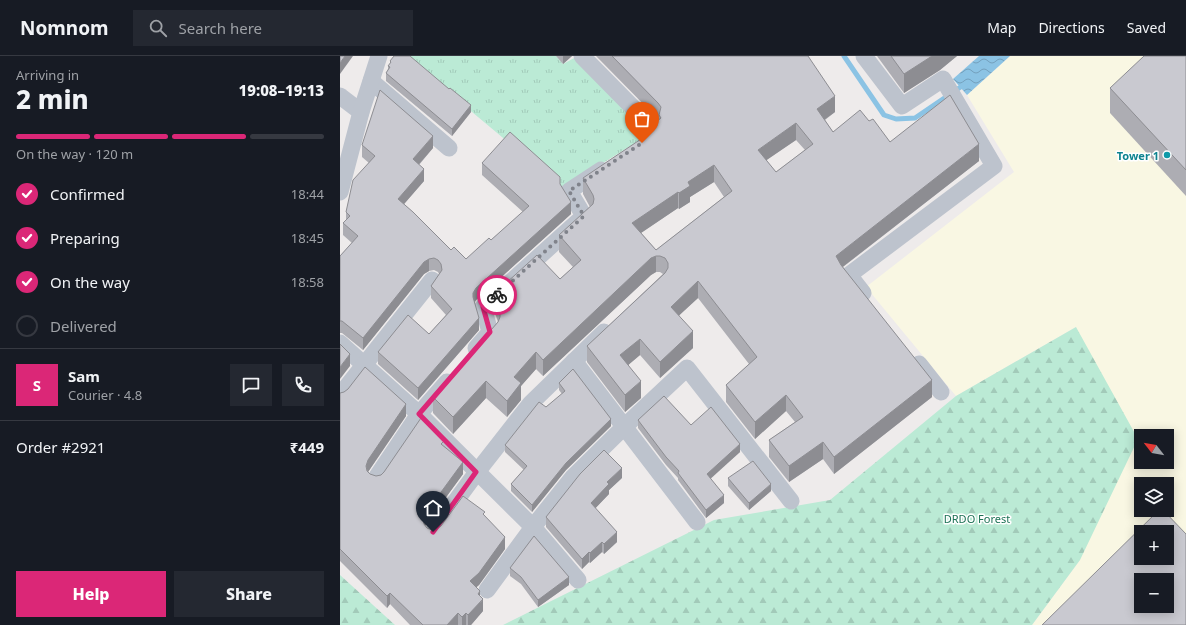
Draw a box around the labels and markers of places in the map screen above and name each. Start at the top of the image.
pin [625,102,659,143]
place label: Tower 1 [1117,148,1159,163]
marker: Tower 1 [1162,150,1172,160]
pin [416,491,450,532]

